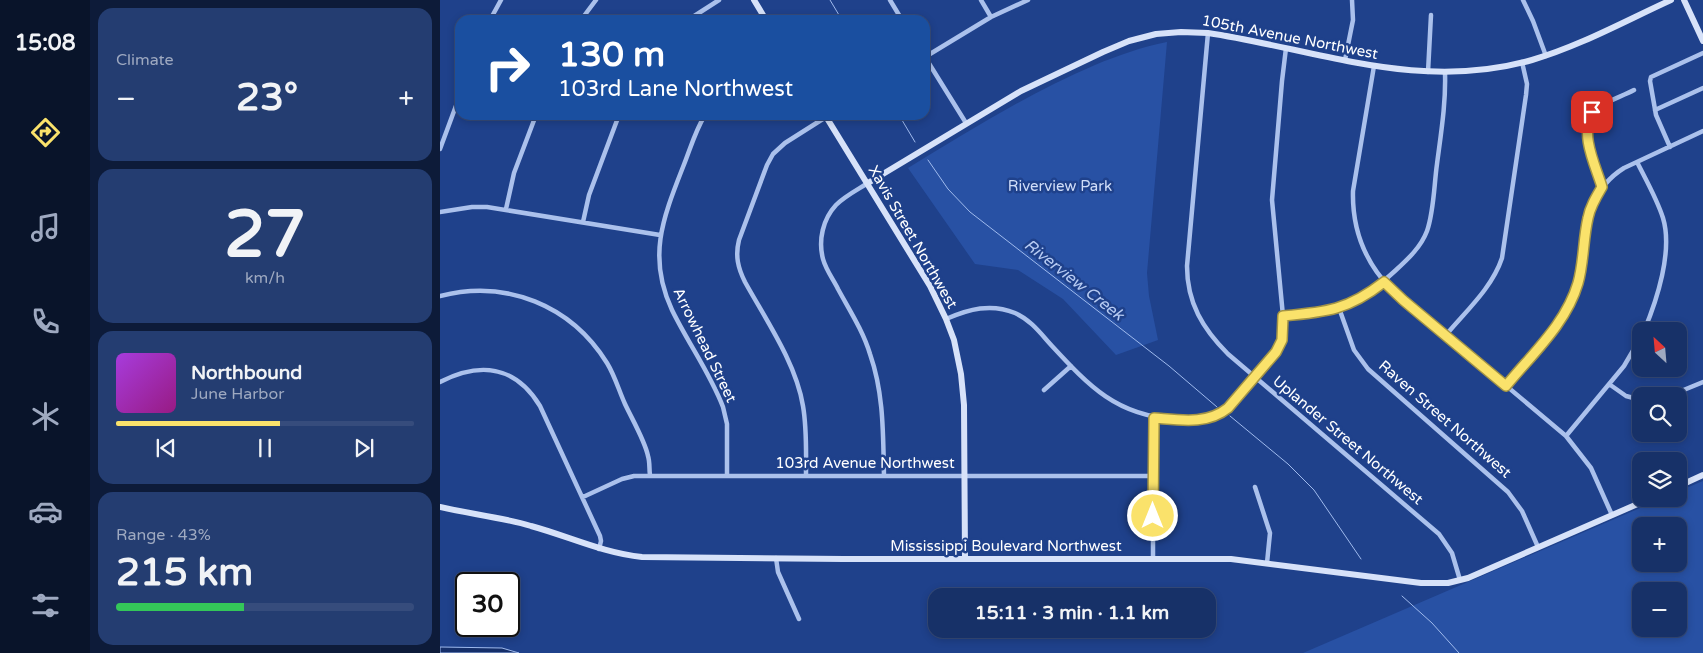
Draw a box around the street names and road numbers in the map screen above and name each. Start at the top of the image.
street label: 105th Avenue Northwest [1200,11,1380,63]
street label: Xavis Street Northwest [865,162,962,312]
street label: Arrowhead Street [669,285,741,406]
street label: Raven Street Northwest [1375,357,1515,482]
street label: Uplander Street Northwest [1269,372,1427,508]
street label: 103rd Avenue Northwest [775,454,955,472]
street label: Mississippi Boulevard Northwest [890,537,1122,555]

